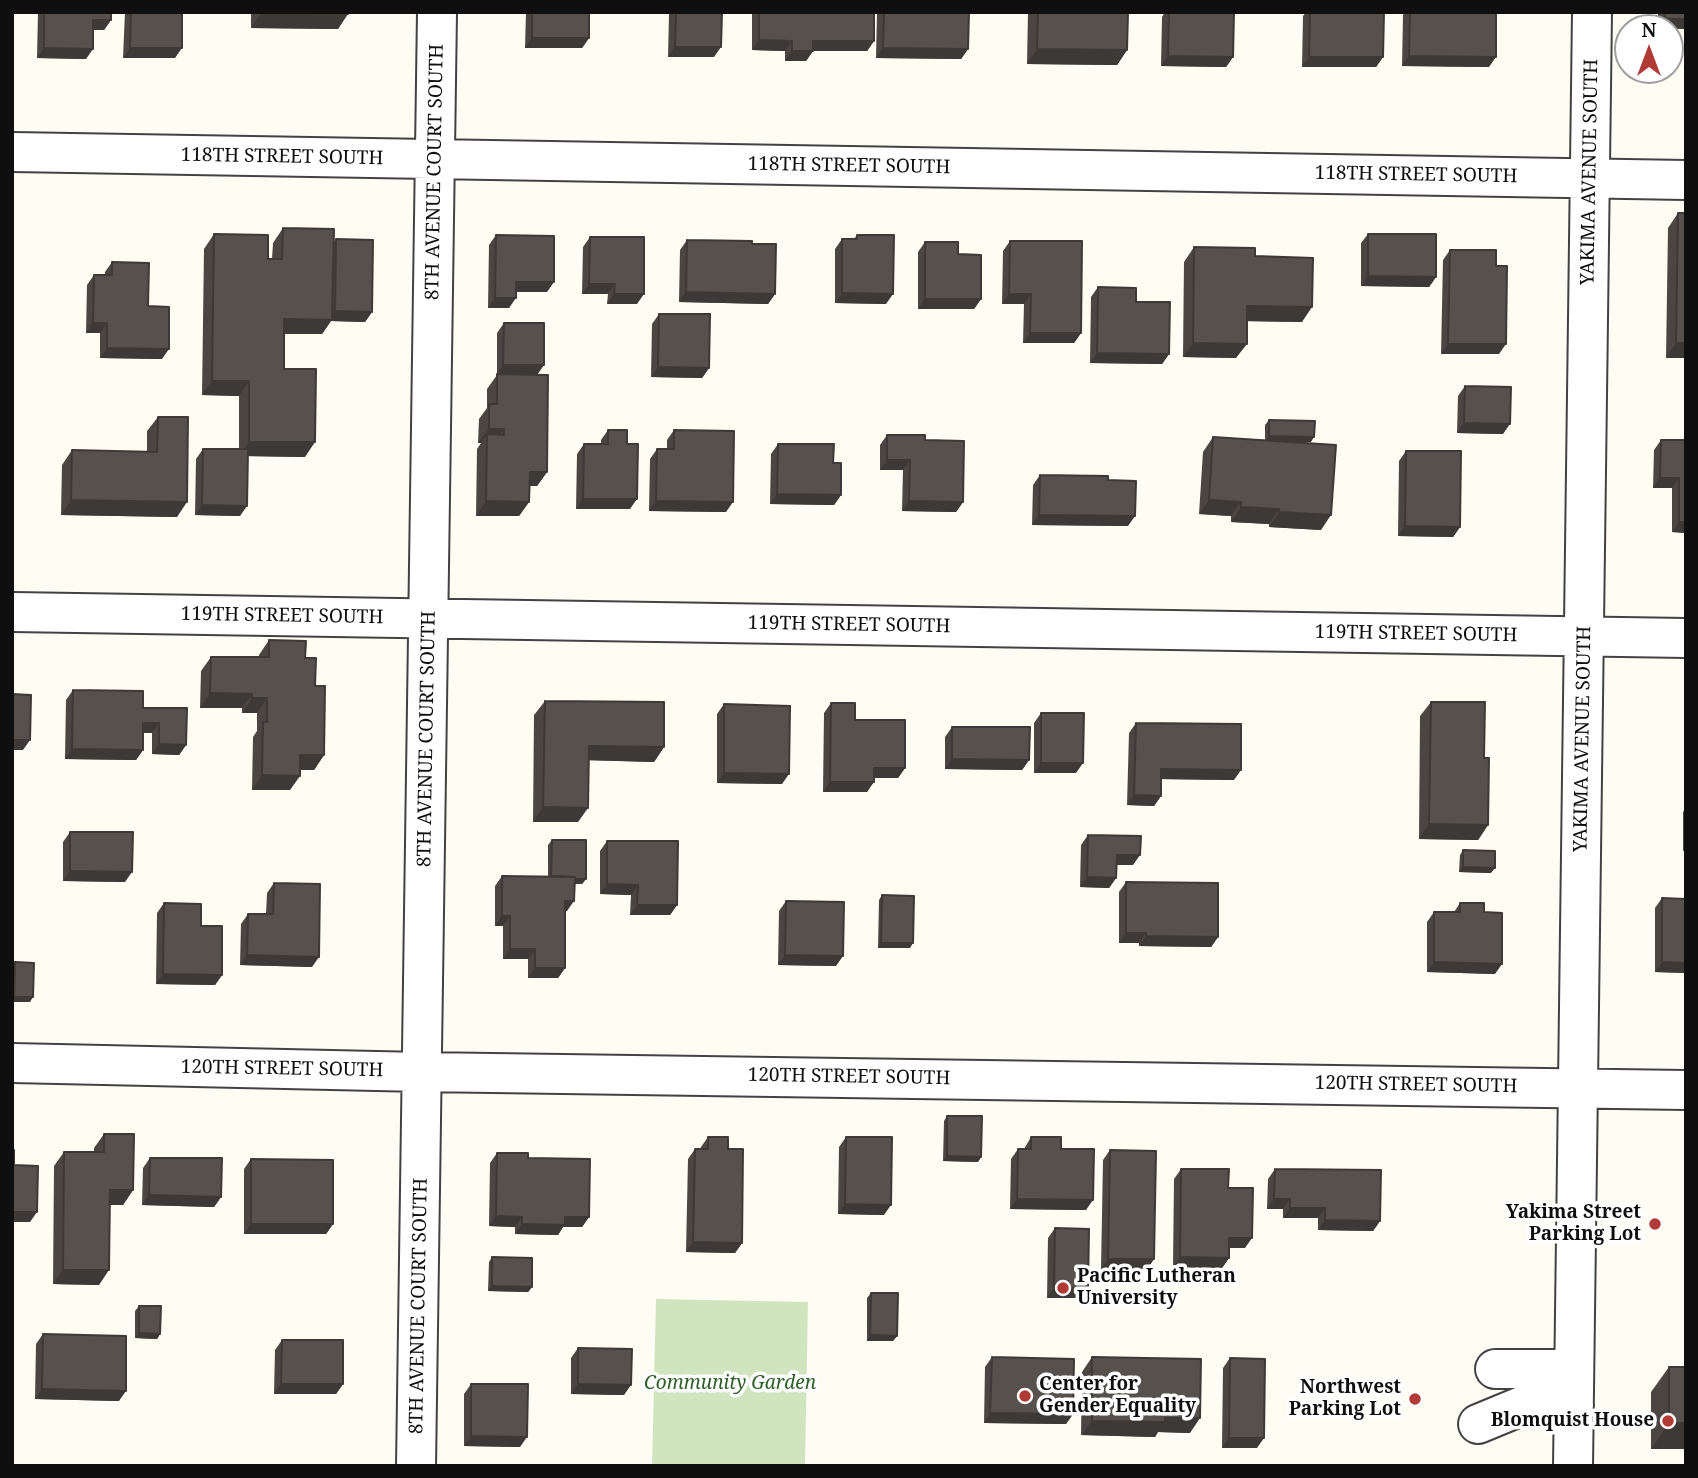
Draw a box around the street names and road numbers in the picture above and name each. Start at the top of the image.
street label: 8TH AVENUE COURT SOUTH [421,44,449,300]
street label: YAKIMA AVENUE SOUTH [1577,59,1603,285]
street label: 118TH STREET SOUTH [181,144,383,170]
street label: 118TH STREET SOUTH [748,153,950,179]
street label: 118TH STREET SOUTH [1315,162,1517,188]
street label: 119TH STREET SOUTH [181,603,383,629]
street label: 8TH AVENUE COURT SOUTH [413,611,441,867]
street label: 119TH STREET SOUTH [748,612,950,638]
street label: 119TH STREET SOUTH [1315,621,1517,647]
street label: YAKIMA AVENUE SOUTH [1570,626,1596,852]
street label: 120TH STREET SOUTH [181,1056,383,1082]
street label: 120TH STREET SOUTH [748,1064,950,1090]
street label: 120TH STREET SOUTH [1315,1072,1517,1098]
street label: 8TH AVENUE COURT SOUTH [405,1178,433,1434]

